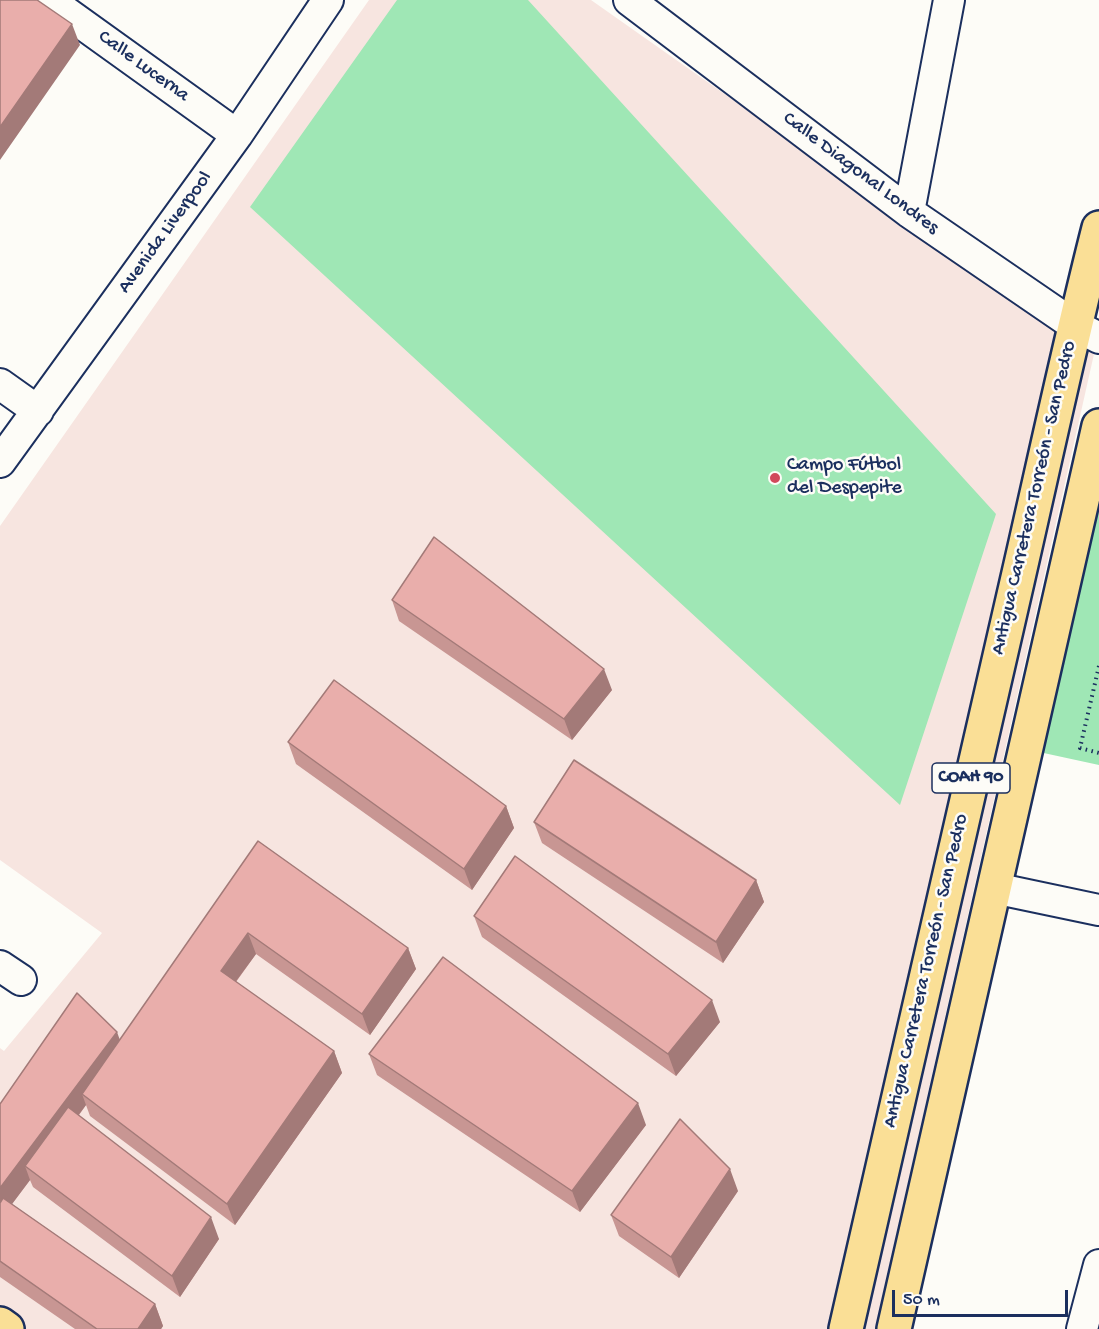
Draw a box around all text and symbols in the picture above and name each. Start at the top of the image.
street label: Calle Lucerna [93,26,193,108]
street label: Calle Diagonal Londres [777,107,943,241]
street label: Avenida Liverpool [114,167,218,299]
street label: Antigua Carretera Torreón - San Pedro [987,339,1083,657]
place label: Campo Fútbol del Despepite [787,454,902,501]
marker: Campo Fútbol del Despepite [768,471,782,485]
road number: COAH 90 [932,763,1010,793]
street label: Antigua Carretera Torreón - San Pedro [879,812,975,1130]
scale bar [895,1278,1070,1316]
text: 50 m [903,1290,940,1311]

